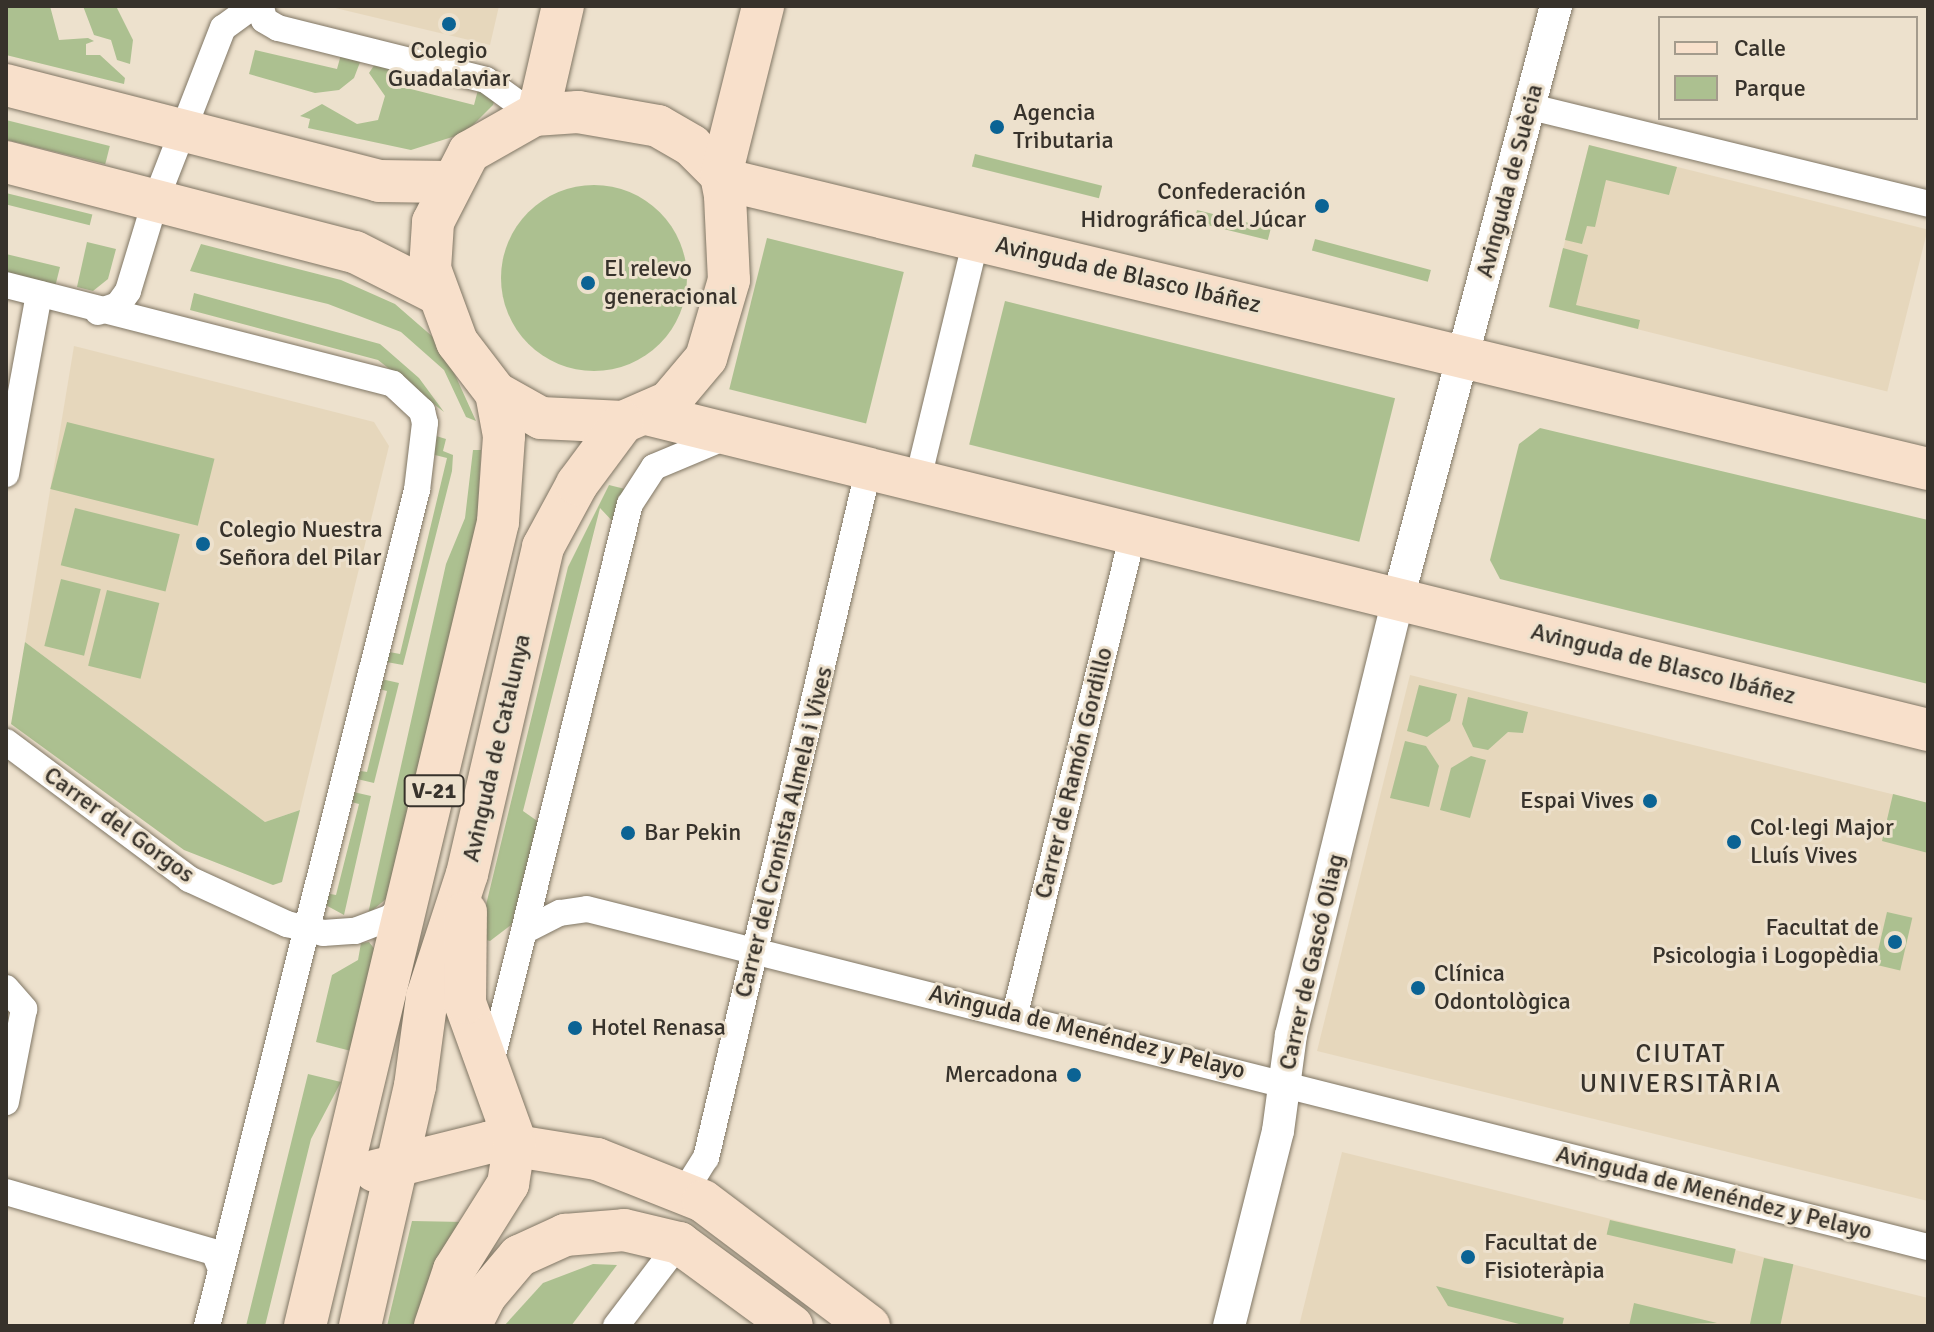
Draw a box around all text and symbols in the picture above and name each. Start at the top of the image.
marker: Colegio Guadalaviar [440,15,458,33]
legend [1658,16,1918,120]
text: Calle [1734,33,1786,63]
place label: Colegio Guadalaviar [388,37,510,93]
text: Parque [1734,73,1806,103]
street label: Avinguda de Suècia [1470,81,1550,281]
place label: Agencia Tributaria [1013,99,1114,155]
marker: Agencia Tributaria [988,118,1006,136]
place label: Confederación Hidrográfica del Júcar [1080,178,1306,234]
marker: Confederación Hidrográfica del Júcar [1313,197,1331,215]
street label: Avinguda de Blasco Ibáñez [993,230,1263,320]
place label: El relevo generacional [604,255,737,311]
marker: El relevo generacional [579,274,597,292]
place label: Colegio Nuestra Señora del Pilar [219,516,383,572]
marker: Colegio Nuestra Señora del Pilar [194,535,212,553]
street label: Avinguda de Blasco Ibáñez [1528,617,1798,711]
street label: Avinguda de Catalunya [457,631,537,865]
street label: Carrer de Ramón Gordillo [1029,644,1119,902]
street label: Carrer del Cronista Almela i Vives [729,663,839,1001]
street label: Carrer del Gorgos [38,761,200,889]
road number: V-21 [402,773,466,809]
place label: Espai Vives [1520,787,1634,815]
marker: Espai Vives [1641,792,1659,810]
place label: Col·legi Major Lluís Vives [1750,814,1894,870]
place label: Bar Pekin [644,819,741,847]
marker: Bar Pekin [619,824,637,842]
marker: Col·legi Major Lluís Vives [1725,833,1743,851]
street label: Carrer de Gascó Oliag [1273,851,1351,1073]
place label: Facultat de Psicologia i Logopèdia [1652,914,1879,970]
marker: Facultat de Psicologia i Logopèdia [1886,933,1904,951]
place label: Clínica Odontològica [1434,960,1571,1016]
street label: Avinguda de Menéndez y Pelayo [926,979,1248,1085]
marker: Clínica Odontològica [1409,979,1427,997]
place label: Hotel Renasa [591,1014,726,1042]
marker: Hotel Renasa [566,1019,584,1037]
district label: CIUTAT UNIVERSITÀRIA [1580,1039,1782,1100]
place label: Mercadona [944,1061,1058,1089]
marker: Mercadona [1065,1066,1083,1084]
street label: Avinguda de Menéndez y Pelayo [1553,1140,1875,1246]
place label: Facultat de Fisioteràpia [1484,1229,1605,1285]
marker: Facultat de Fisioteràpia [1459,1248,1477,1266]

